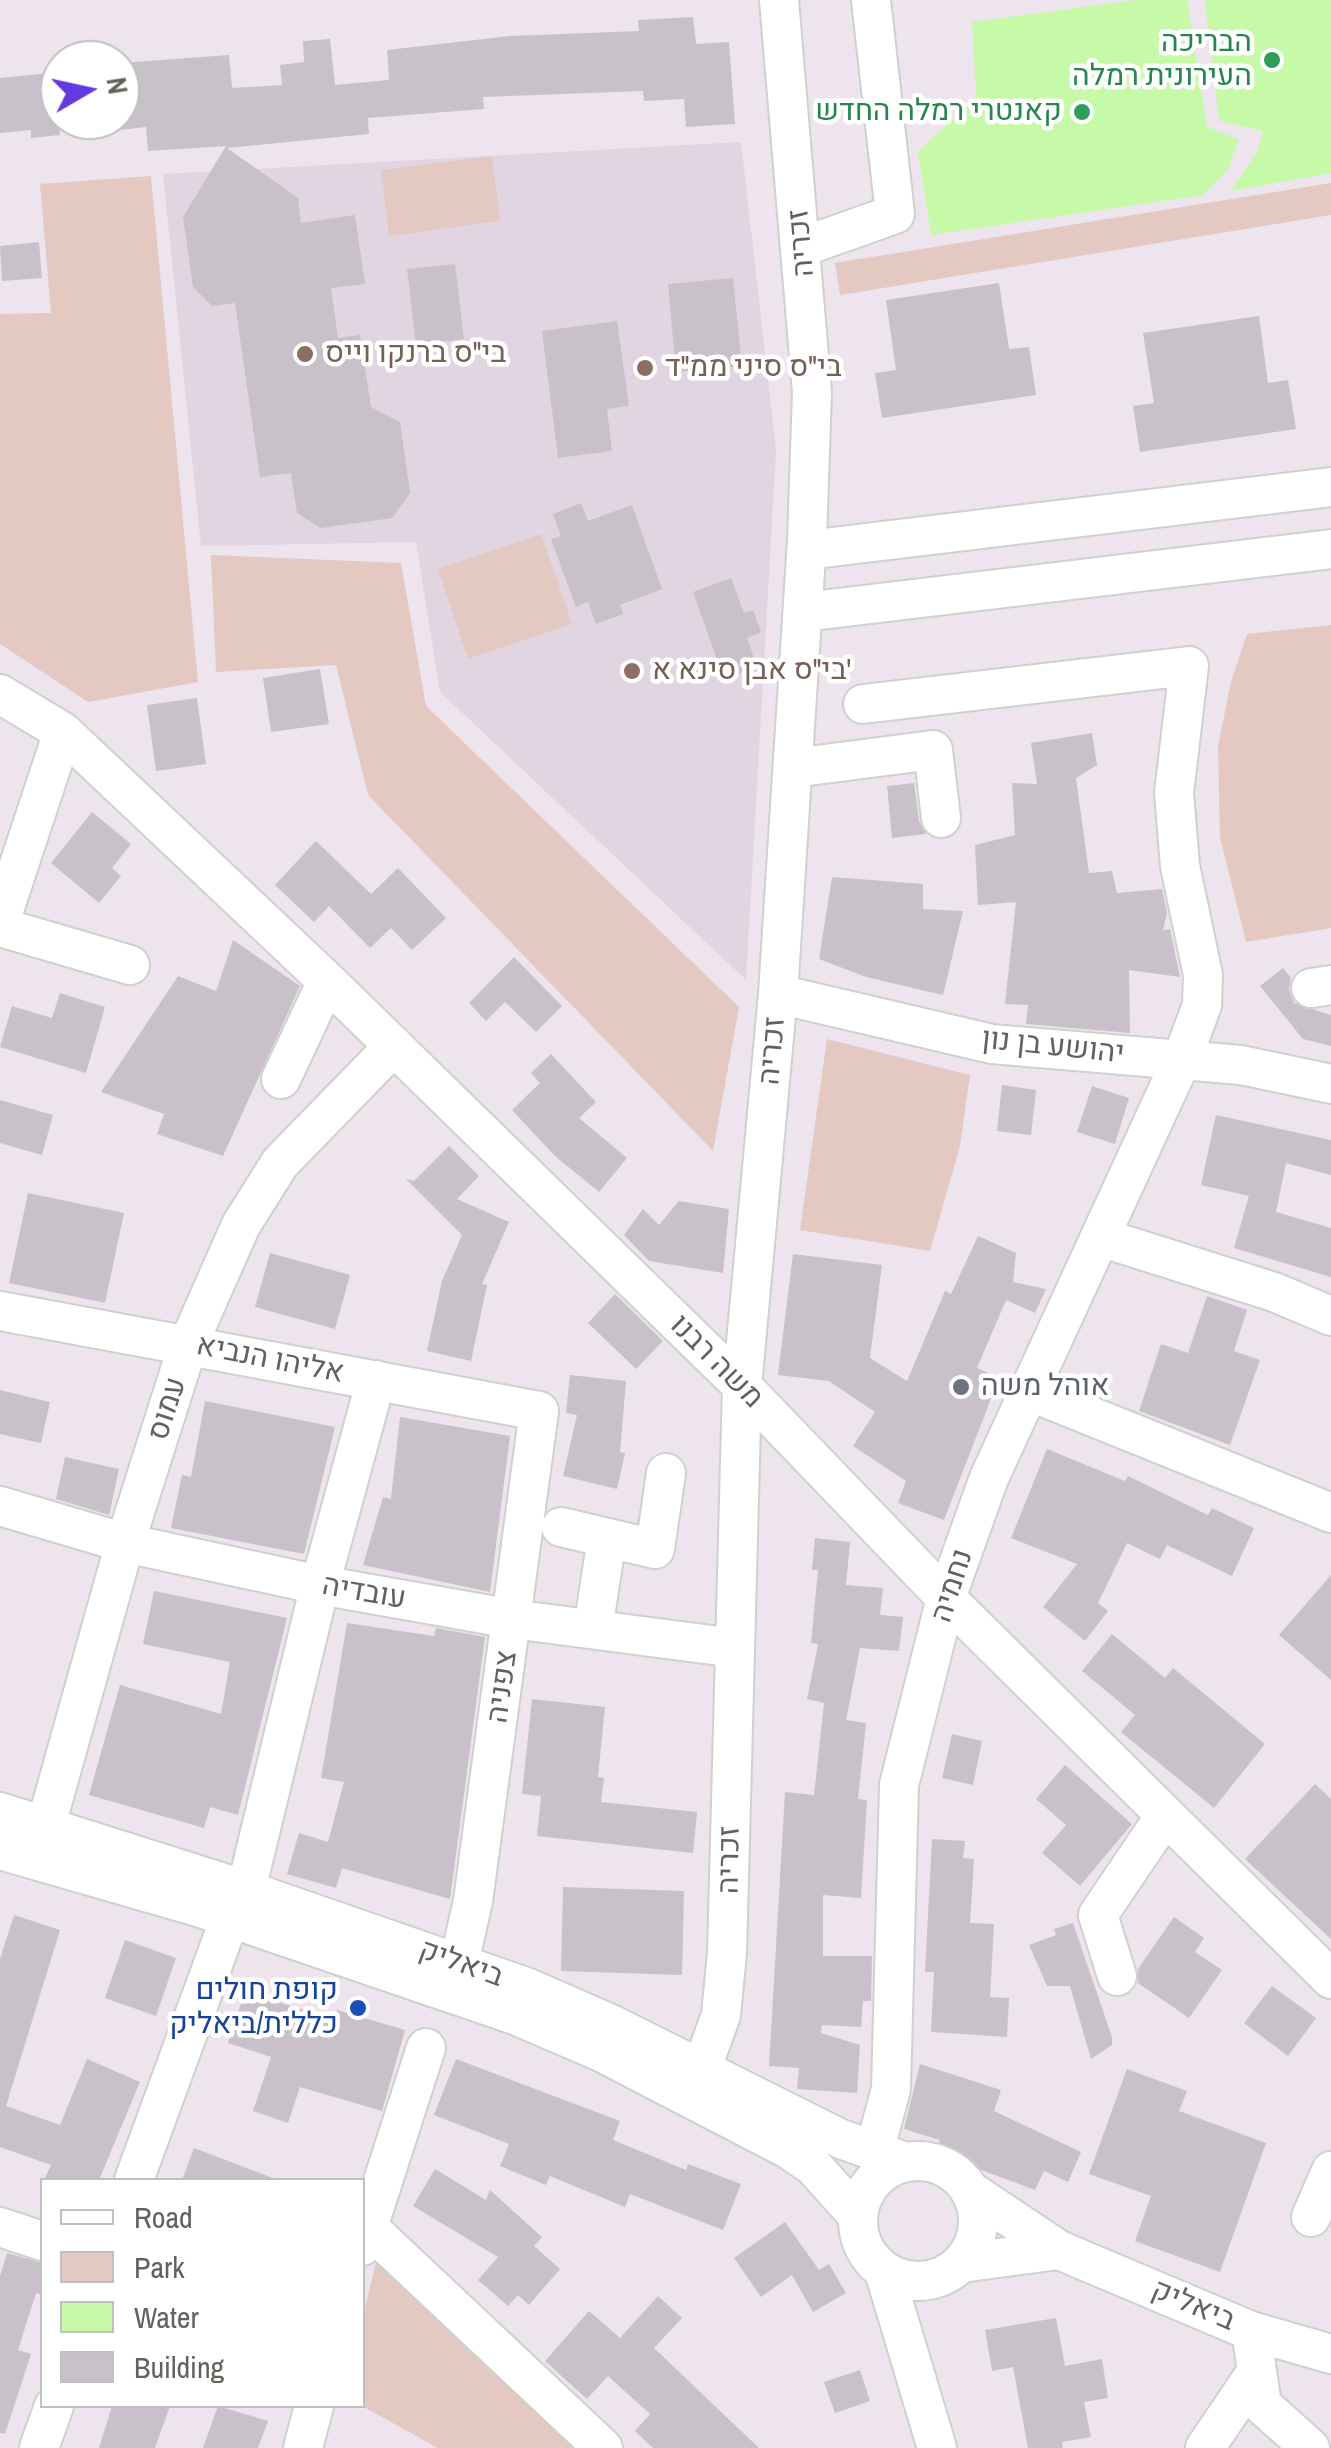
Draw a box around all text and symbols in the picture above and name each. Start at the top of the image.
place label: הבריכה העירונית רמלה [1072,25,1252,96]
north arrow [40,40,140,140]
marker: הבריכה העירונית רמלה [1261,49,1283,71]
text: N [98,74,138,97]
place label: קאנטרי רמלה החדש [815,94,1062,130]
marker: קאנטרי רמלה החדש [1071,101,1093,123]
street label: זכריה [781,207,823,279]
place label: בי"ס ברנקו וייס [325,336,506,372]
marker: בי"ס ברנקו וייס [294,343,316,365]
place label: בי"ס סיני ממ"ד [665,350,842,386]
marker: בי"ס סיני ממ"ד [634,357,656,379]
place label: בי"ס אבן סינא א' [652,653,851,689]
marker: בי"ס אבן סינא א' [621,660,643,682]
street label: זכריה [752,1015,794,1087]
street label: יהושע בן נון [980,1022,1126,1072]
street label: משה רבנו [662,1308,770,1416]
street label: אליהו הנביא [193,1328,347,1392]
place label: אוהל משה [981,1369,1109,1405]
street label: עמוס [141,1373,195,1445]
marker: אוהל משה [950,1376,972,1398]
street label: נחמיה [924,1545,982,1627]
street label: עובדיה [319,1568,409,1618]
street label: צפניה [480,1648,526,1726]
street label: זכריה [711,1826,749,1894]
street label: ביאליק [414,1932,508,1996]
place label: קופת חולים כללית/ביאליק [169,1973,338,2044]
marker: קופת חולים כללית/ביאליק [347,1997,369,2019]
legend [40,2178,365,2408]
text: Road [134,2197,193,2237]
text: Park [134,2247,185,2287]
street label: ביאליק [1146,2272,1240,2340]
text: Water [134,2297,199,2337]
text: Building [134,2347,224,2387]

